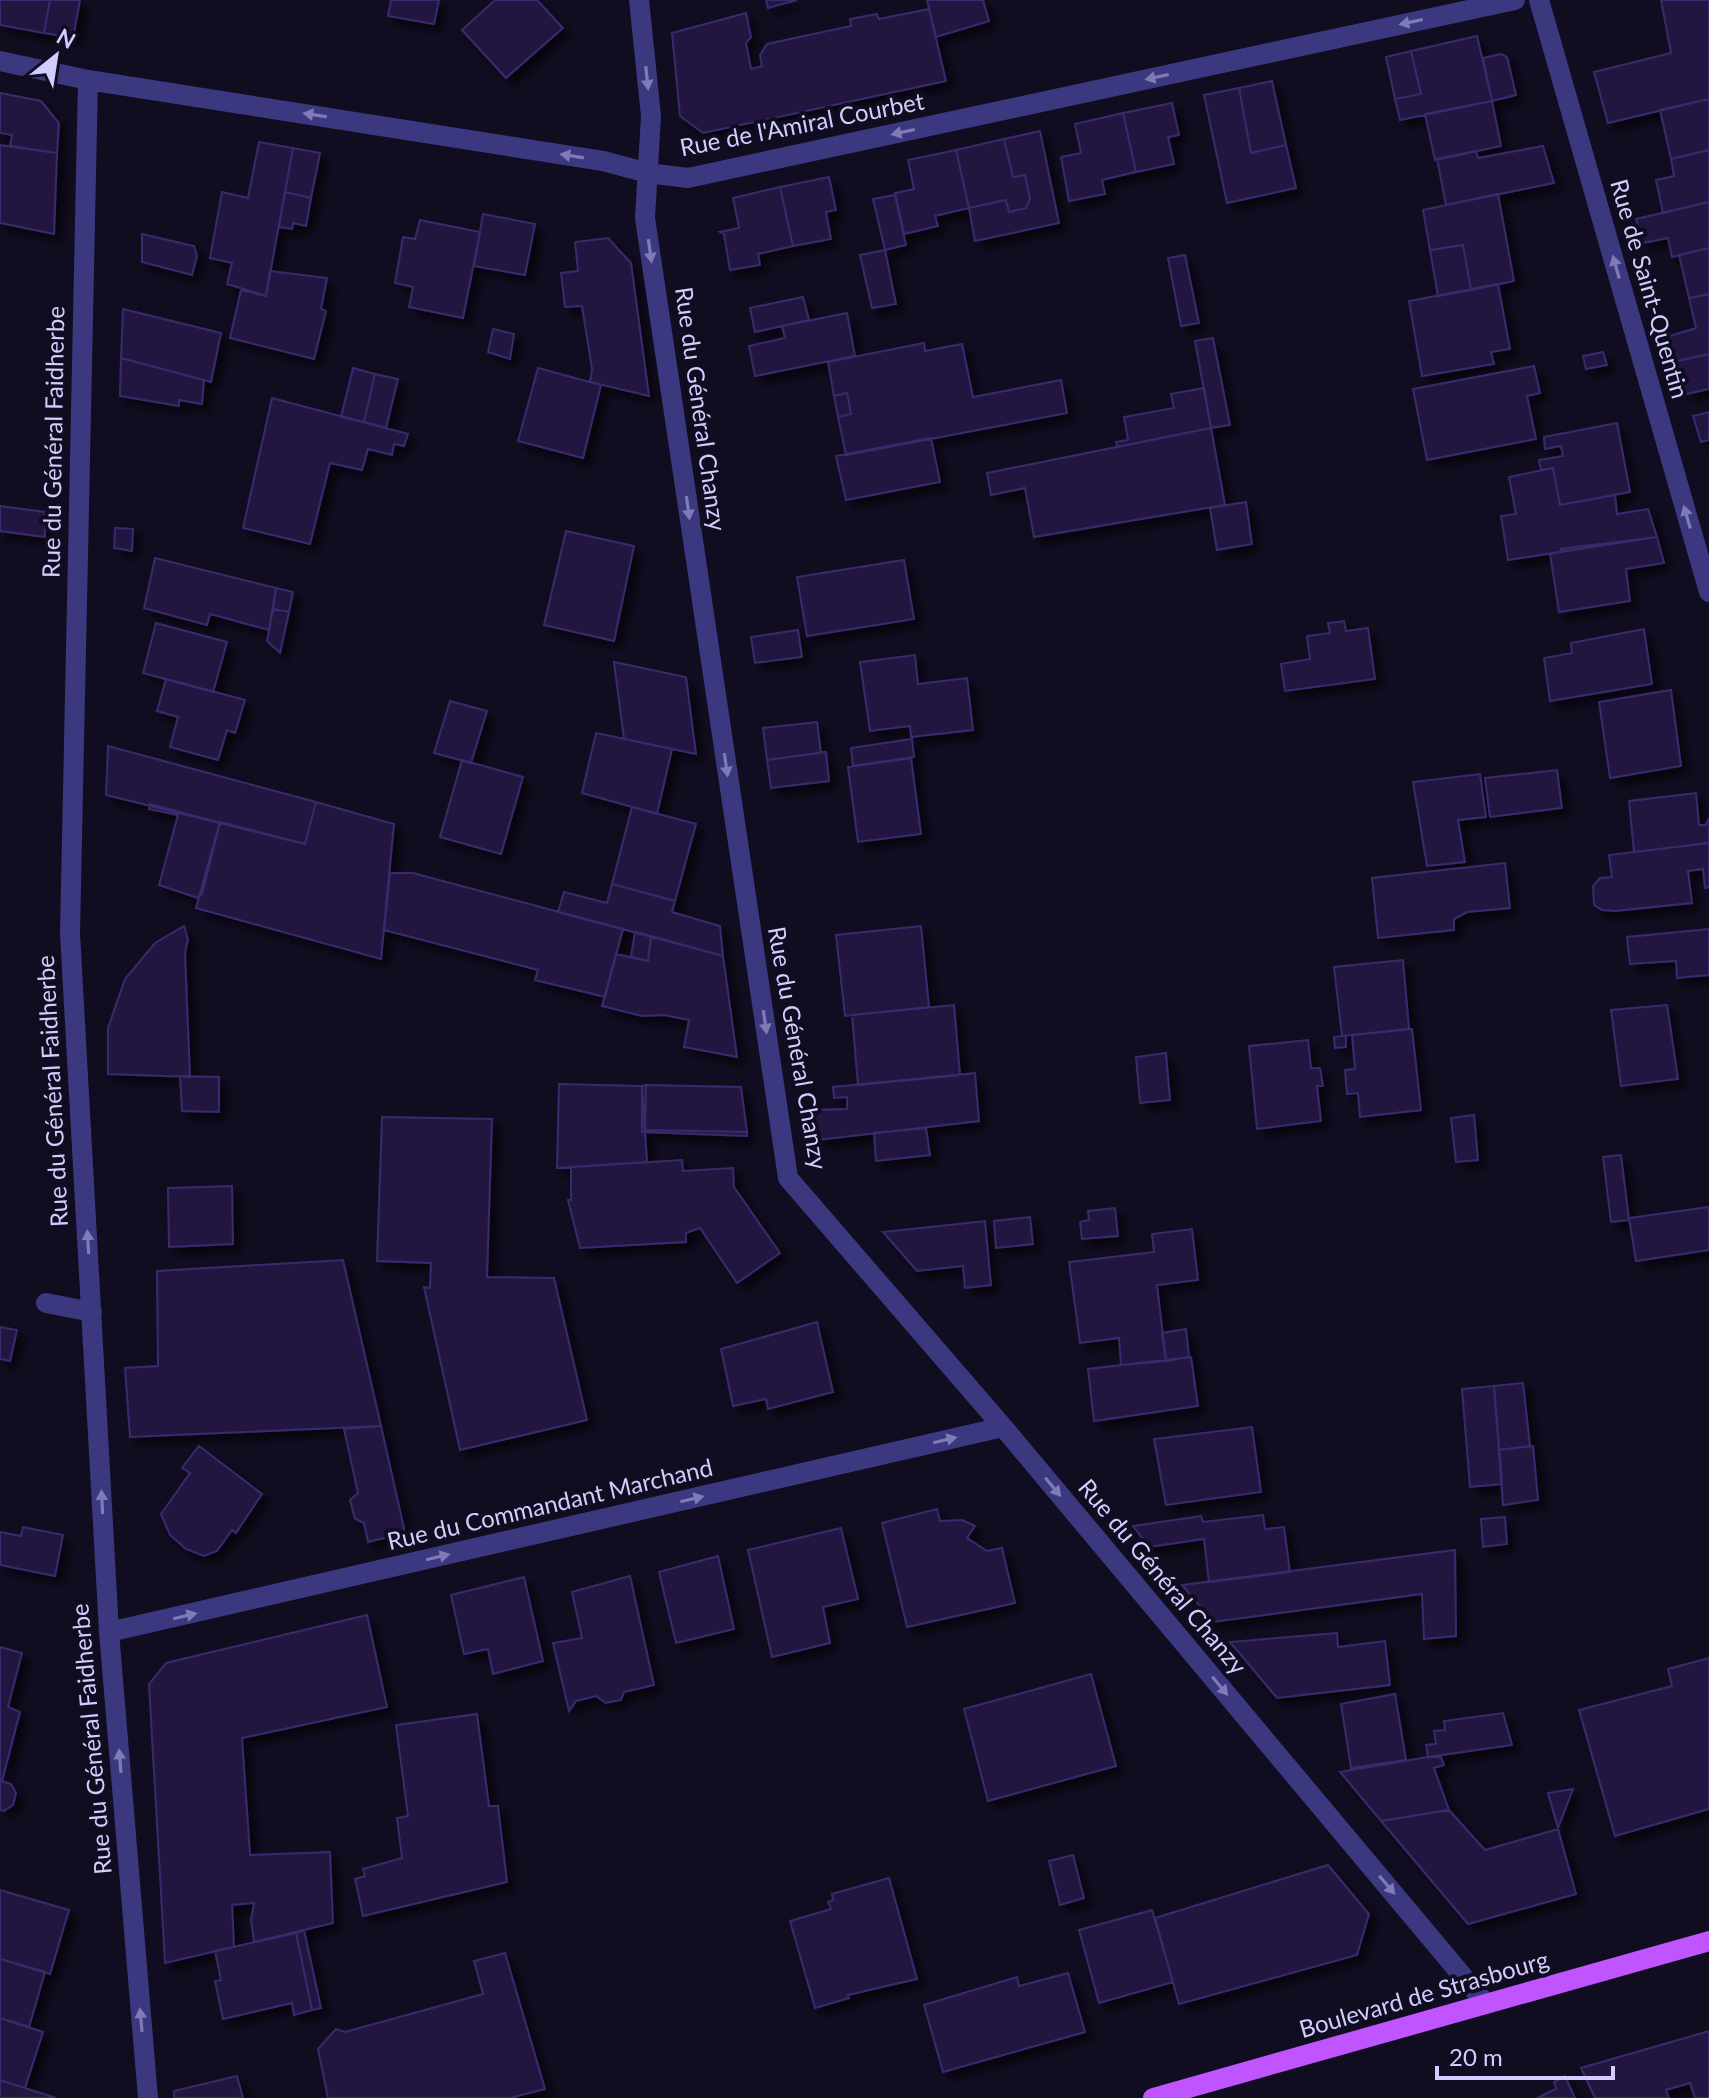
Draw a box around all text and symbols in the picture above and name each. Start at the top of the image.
north arrow [16,16,96,96]
one-way arrow [1398,16,1423,29]
text: N [52,22,80,54]
one-way arrow [640,66,653,91]
one-way arrow [1144,71,1169,84]
street label: Rue de l'Amiral Courbet [677,86,927,161]
one-way arrow [303,108,328,121]
one-way arrow [890,126,915,139]
one-way arrow [559,149,584,162]
street label: Rue de Saint-Quentin [1605,176,1696,402]
one-way arrow [644,239,657,264]
one-way arrow [1609,255,1622,279]
street label: Rue du Général Chanzy [670,285,733,533]
street label: Rue du Général Faidherbe [36,306,69,578]
one-way arrow [682,496,695,521]
one-way arrow [1681,505,1693,530]
one-way arrow [720,753,733,778]
street label: Rue du Général Chanzy [763,924,834,1172]
street label: Rue du Général Faidherbe [30,954,73,1228]
one-way arrow [759,1010,772,1035]
one-way arrow [81,1229,94,1254]
one-way arrow [933,1433,958,1446]
street label: Rue du Commandant Marchand [384,1452,715,1555]
street label: Rue du Général Chanzy [1073,1472,1254,1680]
one-way arrow [1044,1477,1061,1497]
one-way arrow [95,1489,108,1514]
one-way arrow [679,1492,704,1504]
one-way arrow [426,1550,451,1563]
street label: Rue du Général Faidherbe [64,1602,117,1876]
one-way arrow [173,1609,198,1621]
one-way arrow [1211,1676,1228,1696]
one-way arrow [113,1748,126,1773]
one-way arrow [1378,1875,1395,1895]
street label: Boulevard de Strasbourg [1296,1944,1552,2043]
one-way arrow [134,2007,147,2032]
scale bar [1437,2030,1613,2080]
text: 20 m [1449,2042,1503,2071]

